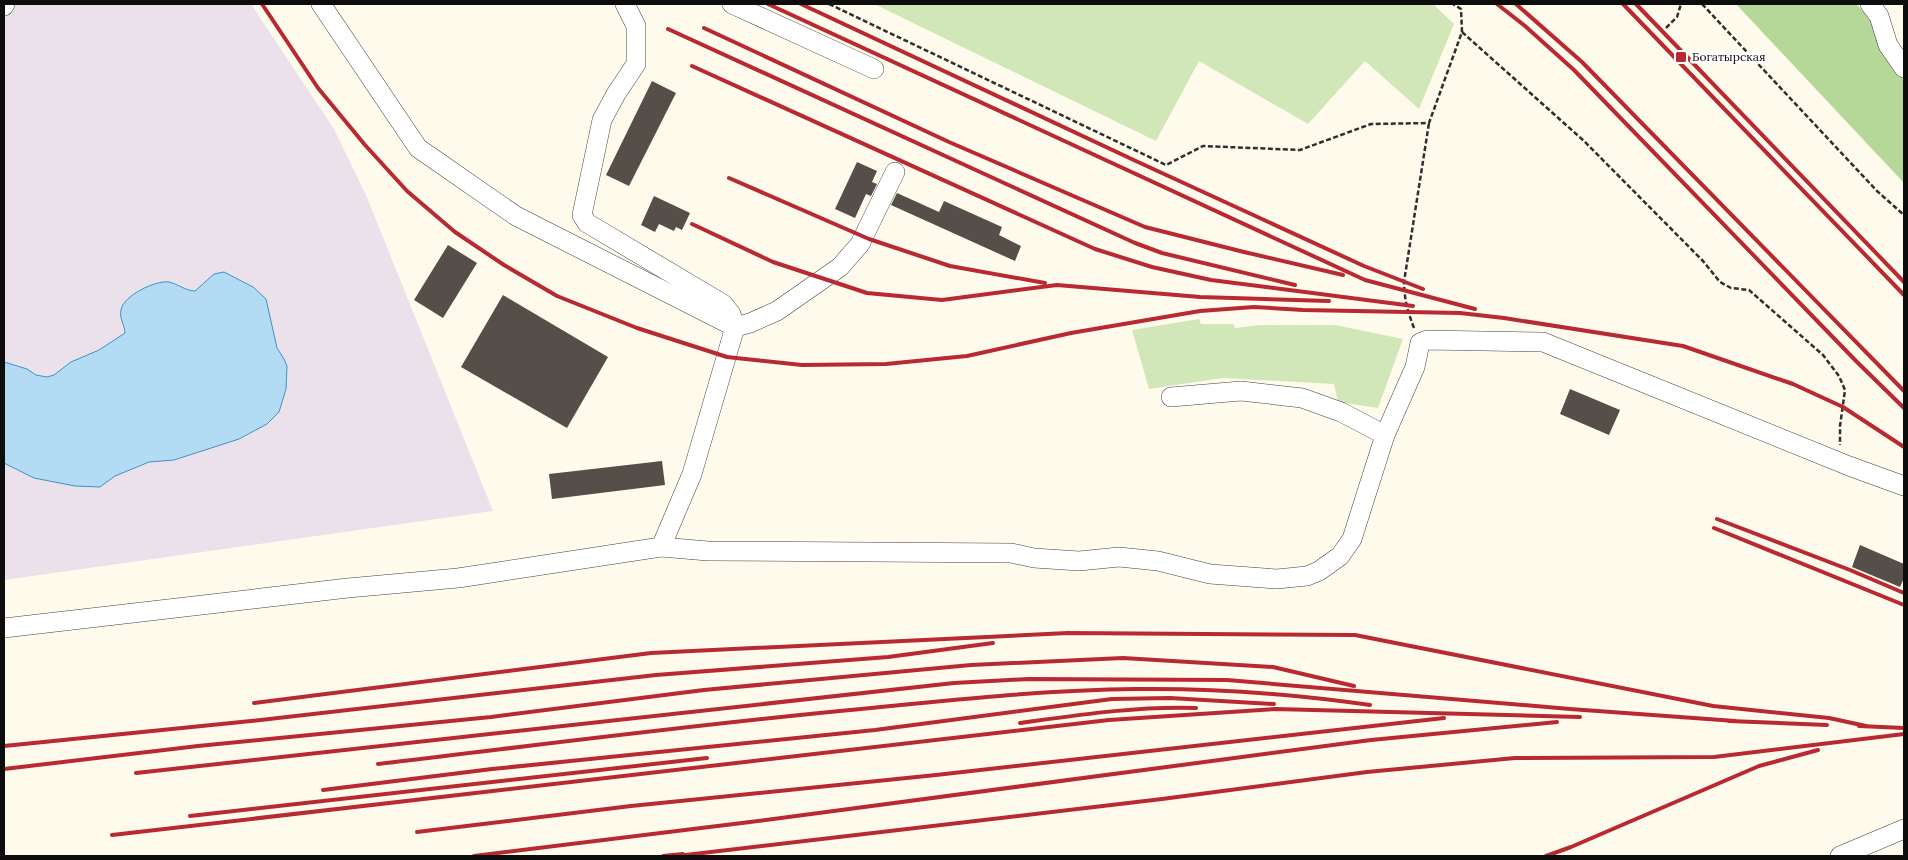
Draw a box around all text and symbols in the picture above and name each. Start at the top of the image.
place label: Богатырская [1692,49,1766,64]
marker: Богатырская [1674,50,1688,64]

